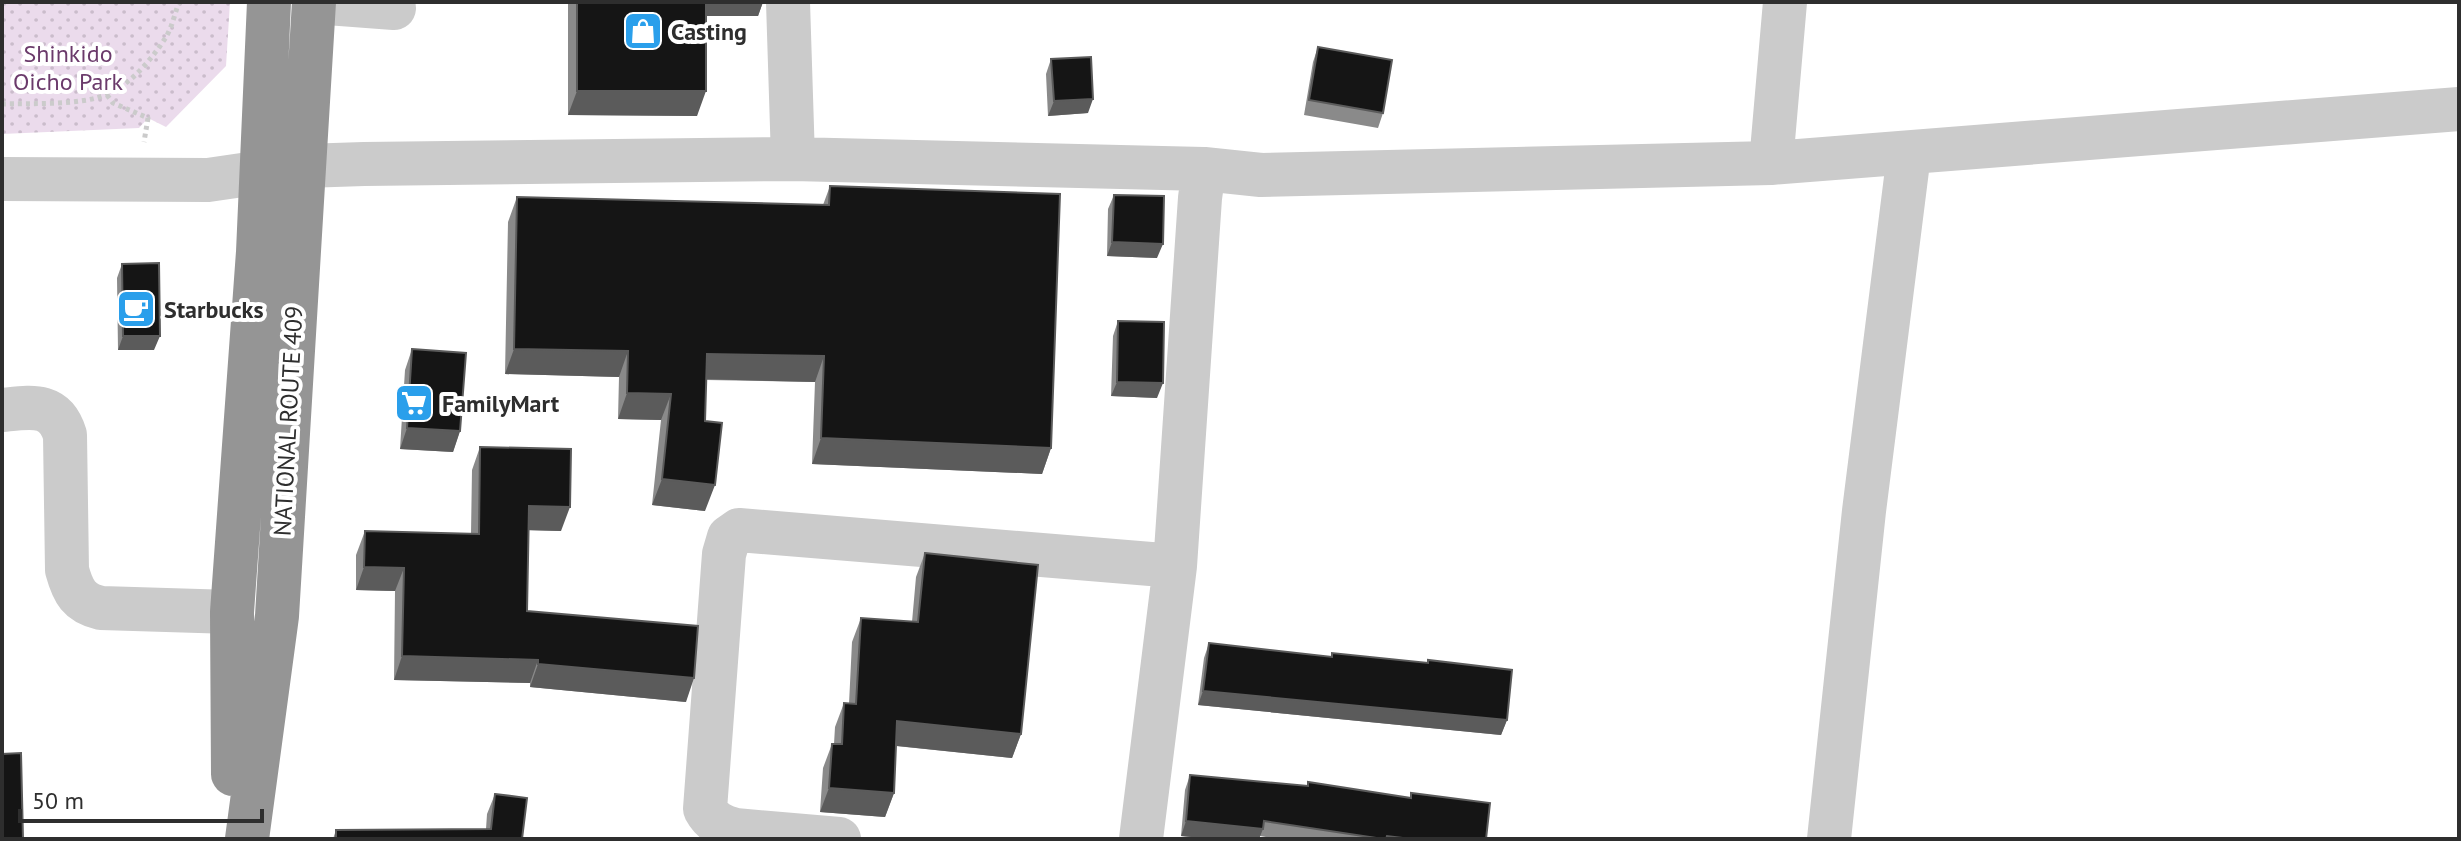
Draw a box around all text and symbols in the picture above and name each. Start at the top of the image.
shop icon: Casting [622,10,664,52]
place label: Casting [671,16,747,47]
park label: Shinkido Oicho Park [13,38,124,97]
cafe icon: Starbucks [115,288,157,330]
place label: Starbucks [164,294,264,325]
street label: NATIONAL ROUTE 409 [266,305,310,537]
supermarket icon: FamilyMart [393,382,435,424]
place label: FamilyMart [442,388,560,419]
scale bar [20,773,262,823]
text: 50 m [32,785,84,816]

